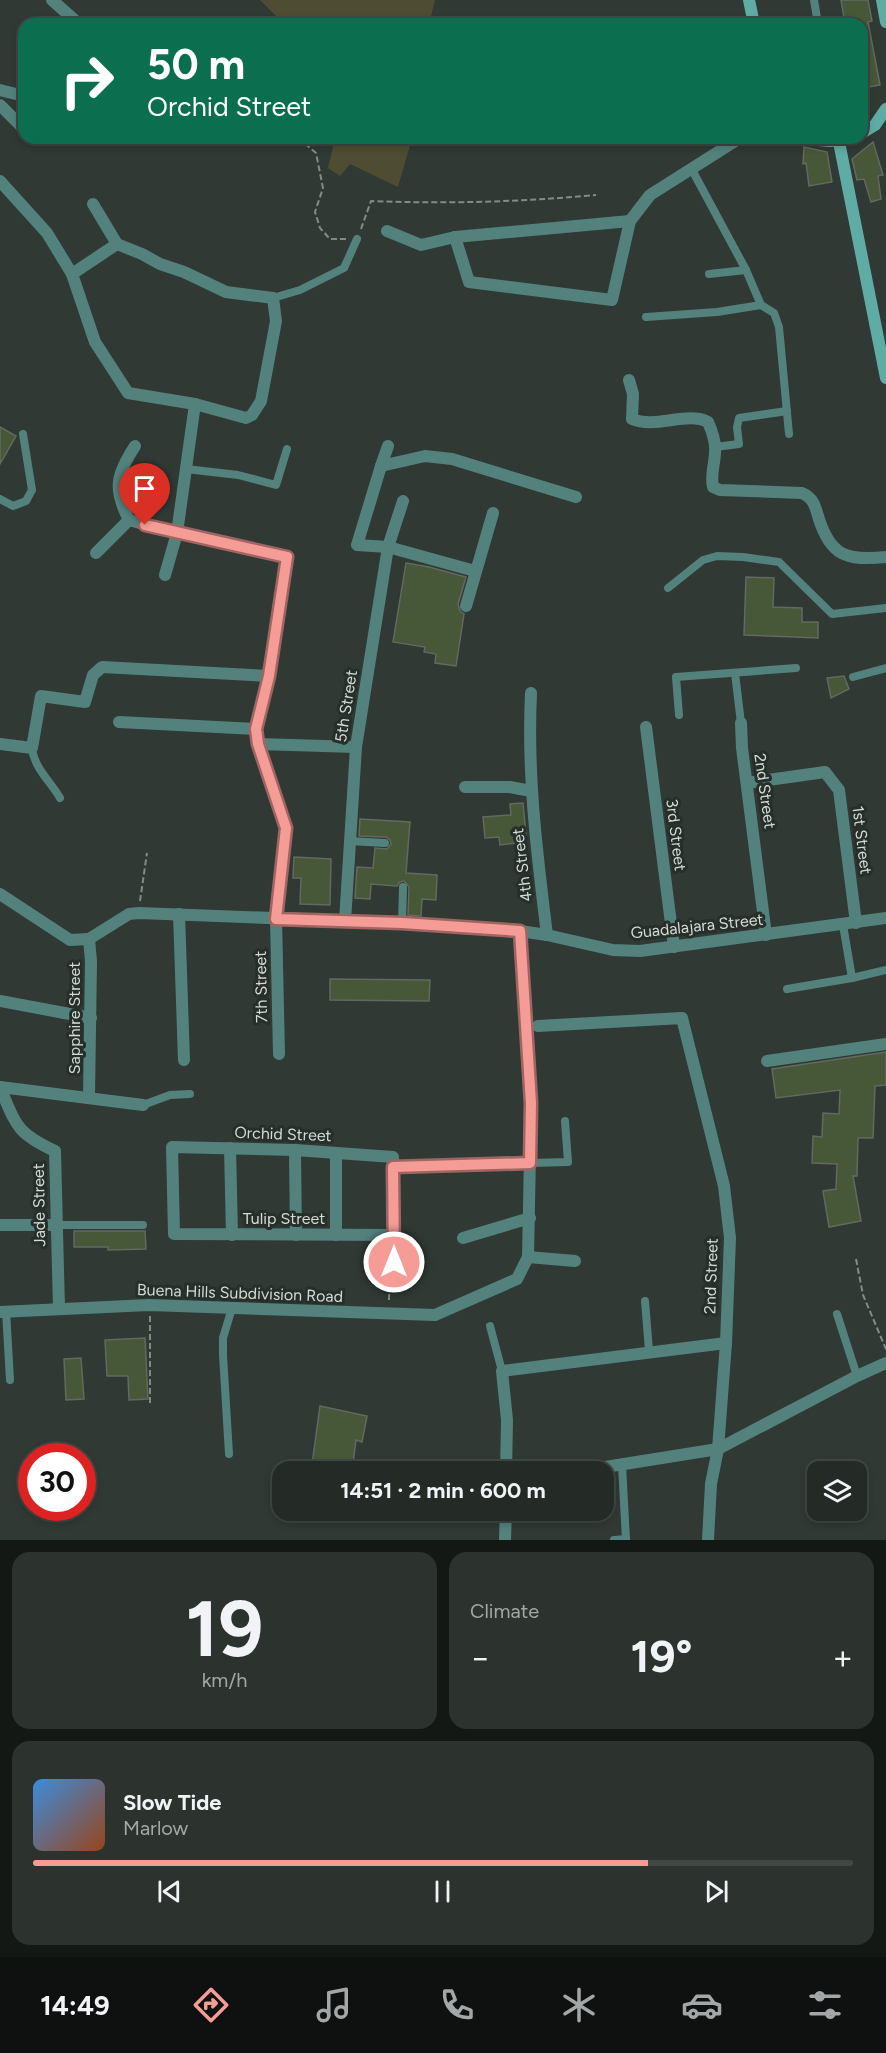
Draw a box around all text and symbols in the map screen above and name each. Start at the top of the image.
text: 50 m [147,39,245,90]
icon: right [48,42,126,120]
text: Orchid Street [147,90,311,123]
pin [119,463,170,525]
icon: arrive [128,472,161,505]
street label: 5th Street [331,668,361,744]
street label: 2nd Street [750,752,780,830]
street label: 3rd Street [662,798,690,872]
street label: 1st Street [848,805,876,875]
street label: 4th Street [508,827,536,903]
street label: Guadalajara Street [630,910,764,942]
street label: 7th Street [251,951,271,1023]
street label: Sapphire Street [65,962,84,1074]
street label: Orchid Street [234,1123,332,1145]
street label: Jade Street [29,1163,49,1247]
street label: Tulip Street [243,1209,325,1228]
position arrow [362,1230,426,1294]
street label: 2nd Street [700,1238,722,1314]
street label: Buena Hills Subdivision Road [137,1280,343,1306]
speed limit sign: 30 [18,1443,96,1521]
map controls [807,1461,867,1521]
button: layers [807,1461,867,1521]
text: 14:51 · 2 min · 600 m [340,1477,546,1504]
text: 19 [185,1582,264,1676]
text: Climate [470,1599,539,1623]
text: 19° [630,1629,693,1683]
text: − [470,1638,491,1677]
text: + [832,1638,853,1677]
text: km/h [202,1668,247,1692]
text: Slow Tide [123,1789,222,1816]
text: Marlow [123,1816,188,1840]
icon: previous [153,1875,186,1908]
icon: pause [426,1875,459,1908]
icon: next [700,1875,733,1908]
icon: directions [190,1984,232,2026]
icon: music [313,1984,355,2026]
icon: phone [436,1984,478,2026]
icon: climate [558,1984,600,2026]
icon: car [681,1984,723,2026]
icon: filters [804,1984,846,2026]
text: 14:49 [40,1989,110,2022]

